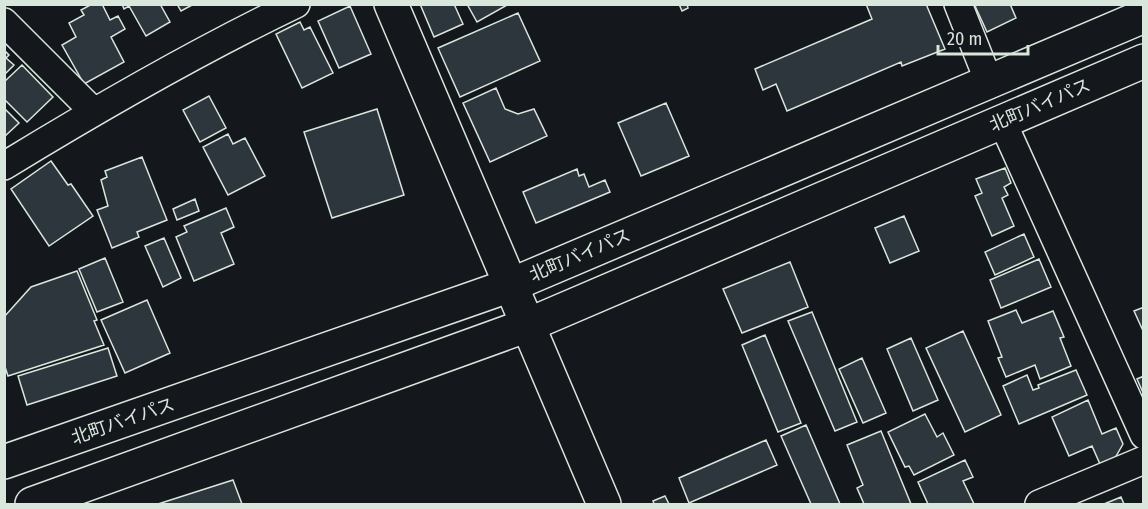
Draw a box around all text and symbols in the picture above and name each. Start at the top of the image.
scale bar [938,18,1028,56]
text: 20 m [947,28,982,50]
street label: 北町バイパス [986,74,1094,136]
street label: 北町バイパス [526,224,634,286]
street label: 北町バイパス [69,393,177,449]

